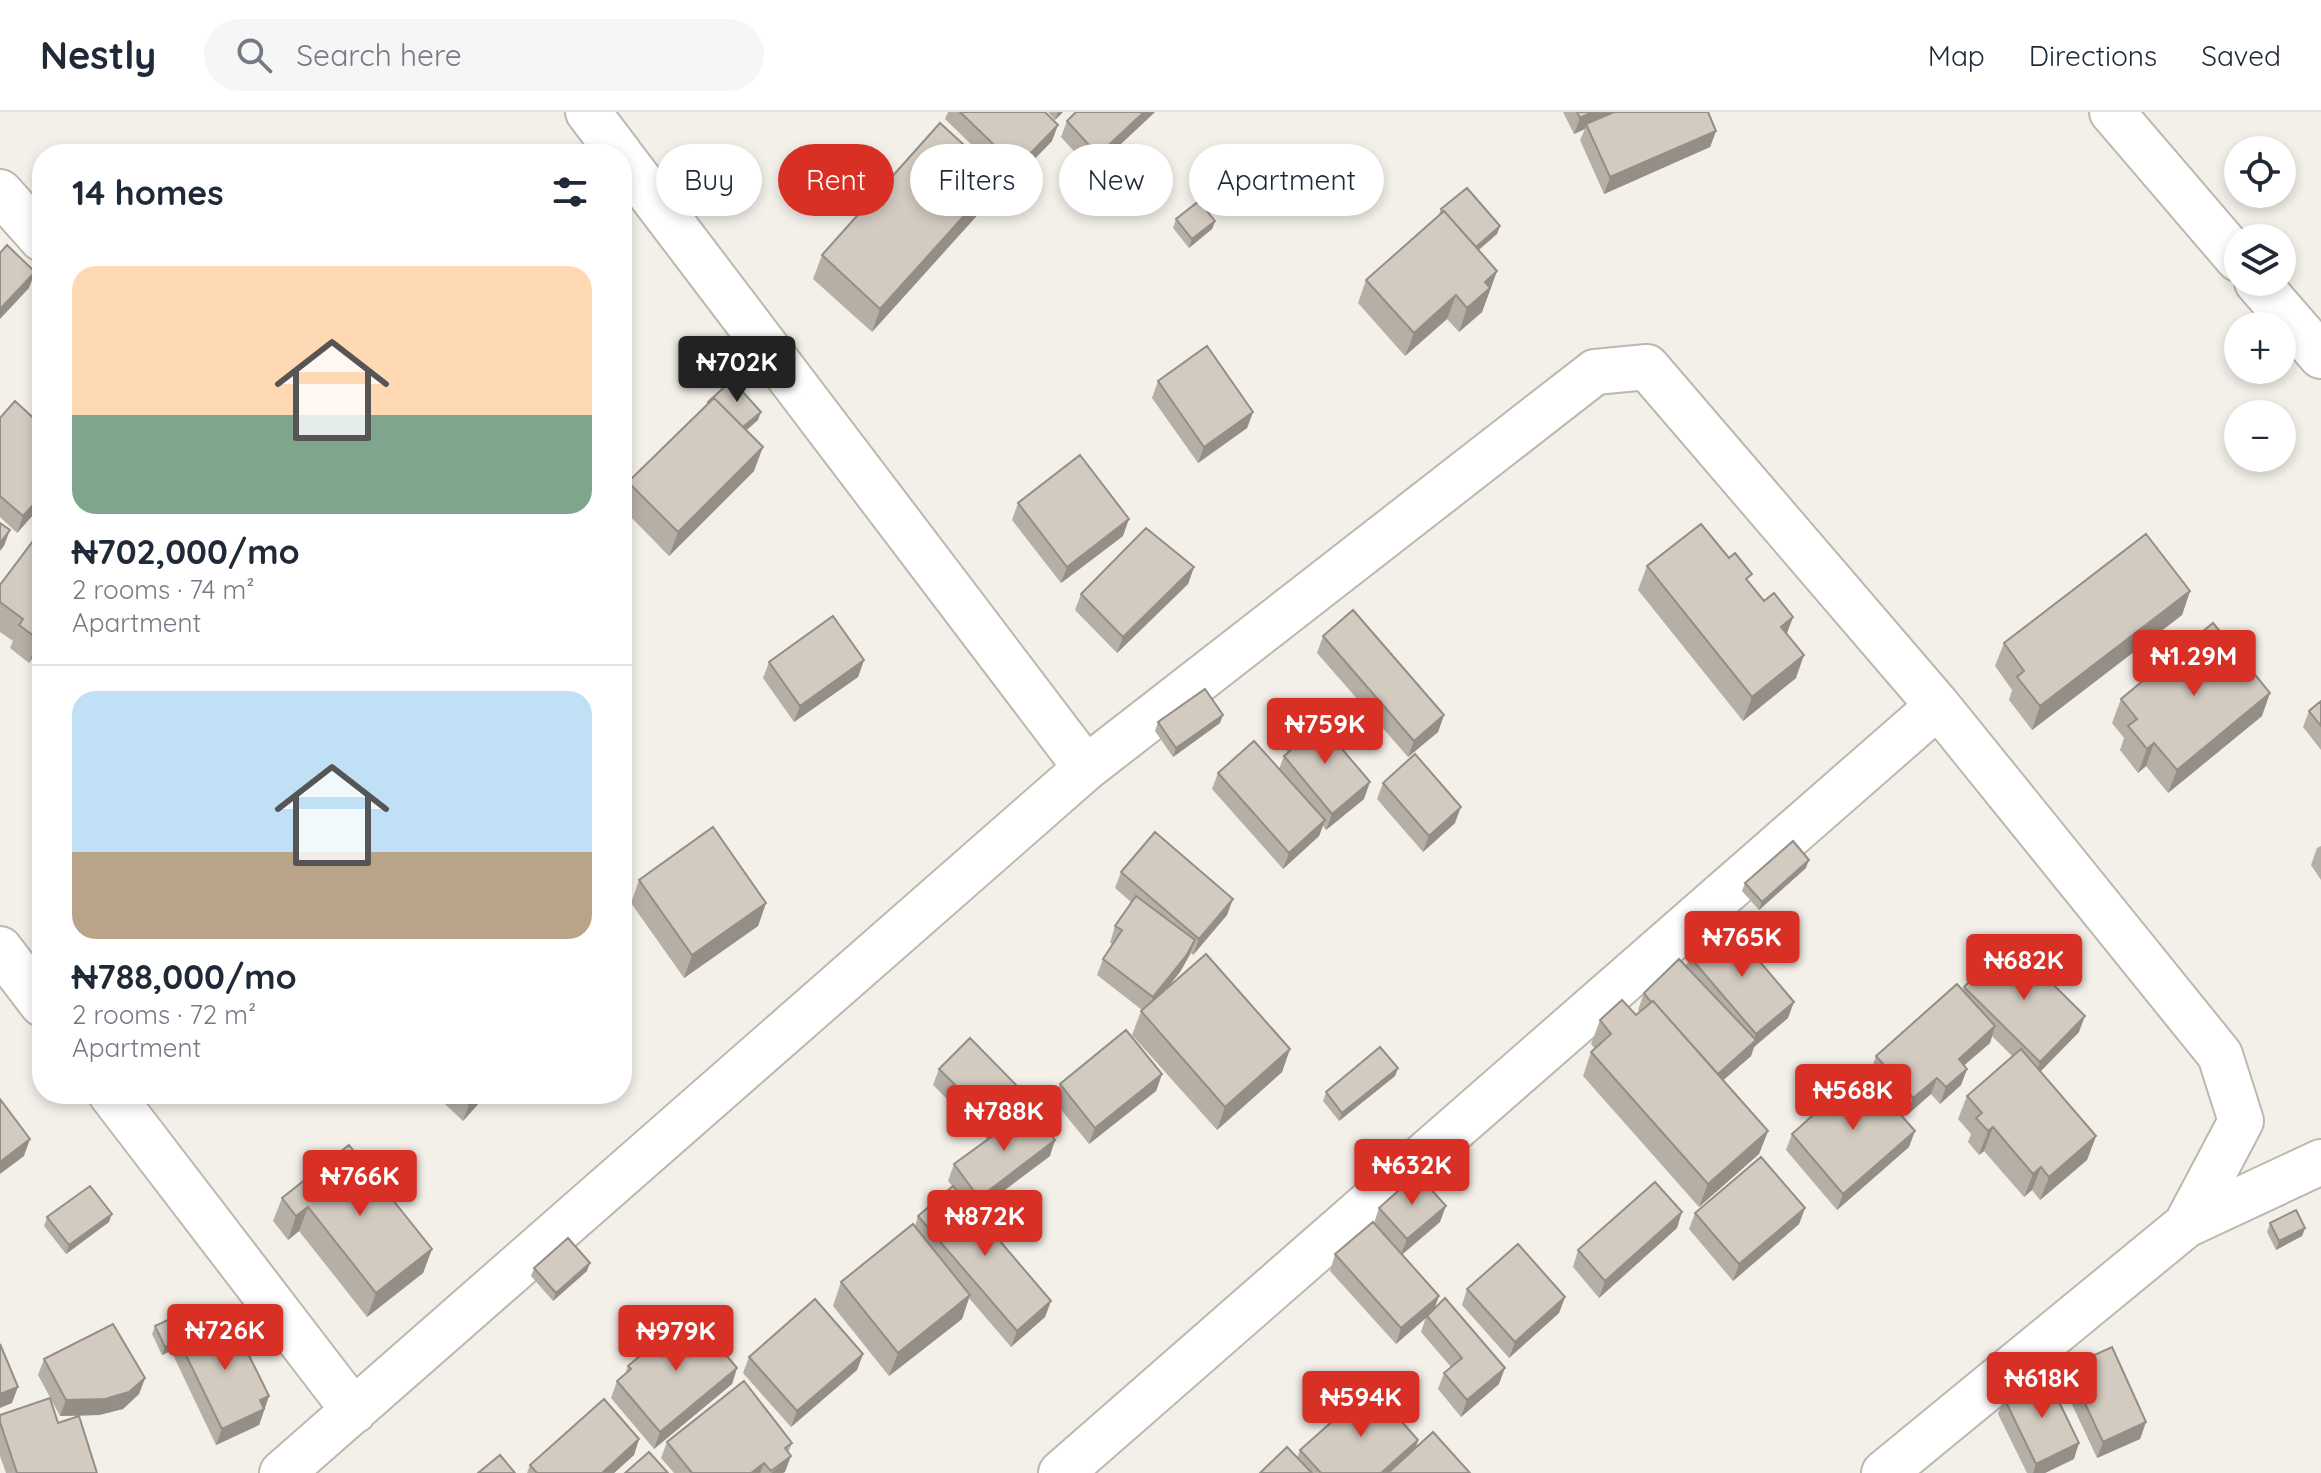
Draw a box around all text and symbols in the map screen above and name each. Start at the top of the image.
search box [204,19,764,91]
text: Nestly [40,31,156,79]
icon: search [232,33,276,77]
text: Search here [296,36,462,74]
text: Map [1928,38,1985,73]
text: Directions [2029,38,2157,73]
text: Saved [2201,38,2281,73]
map controls [2224,136,2296,472]
button: locate [2224,136,2296,208]
chip: Buy [656,144,762,216]
chip: Rent [778,144,894,216]
chip: Filters [910,144,1043,216]
chip: New [1059,144,1173,216]
chip: Apartment [1189,144,1384,216]
icon: filters [548,170,592,214]
text: 14 homes [72,171,224,214]
button: layers [2224,224,2296,296]
button: + [2224,312,2296,384]
icon: home [260,318,404,462]
pin: ₦702K [681,336,793,404]
text: ₦702K [696,345,778,378]
button: − [2224,400,2296,472]
text: ₦702,000/mo [72,530,300,573]
text: 2 rooms · 74 m² [72,573,255,606]
text: Apartment [72,606,201,639]
pin: ₦1.29M [2129,630,2259,698]
text: ₦1.29M [2151,639,2237,672]
pin: ₦759K [1269,698,1381,766]
text: ₦759K [1285,707,1365,740]
icon: home [260,743,404,887]
pin: ₦765K [1686,911,1798,979]
text: ₦765K [1703,920,1782,953]
pin: ₦682K [1968,934,2080,1002]
text: ₦682K [1984,943,2064,976]
text: ₦788,000/mo [72,955,297,998]
text: 2 rooms · 72 m² [72,998,256,1031]
text: Apartment [72,1031,201,1064]
pin: ₦568K [1797,1064,1909,1132]
text: ₦568K [1813,1073,1893,1106]
pin: ₦788K [948,1085,1060,1153]
text: ₦788K [965,1094,1043,1127]
pin: ₦632K [1356,1139,1468,1207]
text: ₦632K [1372,1148,1452,1181]
pin: ₦766K [304,1150,416,1218]
text: ₦766K [321,1159,399,1192]
pin: ₦872K [929,1190,1041,1258]
text: ₦872K [945,1199,1025,1232]
pin: ₦726K [169,1304,281,1372]
pin: ₦979K [620,1305,732,1373]
text: ₦726K [185,1313,265,1346]
text: ₦979K [636,1314,716,1347]
pin: ₦618K [1986,1352,2098,1420]
text: ₦618K [2005,1361,2079,1394]
pin: ₦594K [1305,1371,1417,1439]
text: ₦594K [1320,1380,1402,1413]

